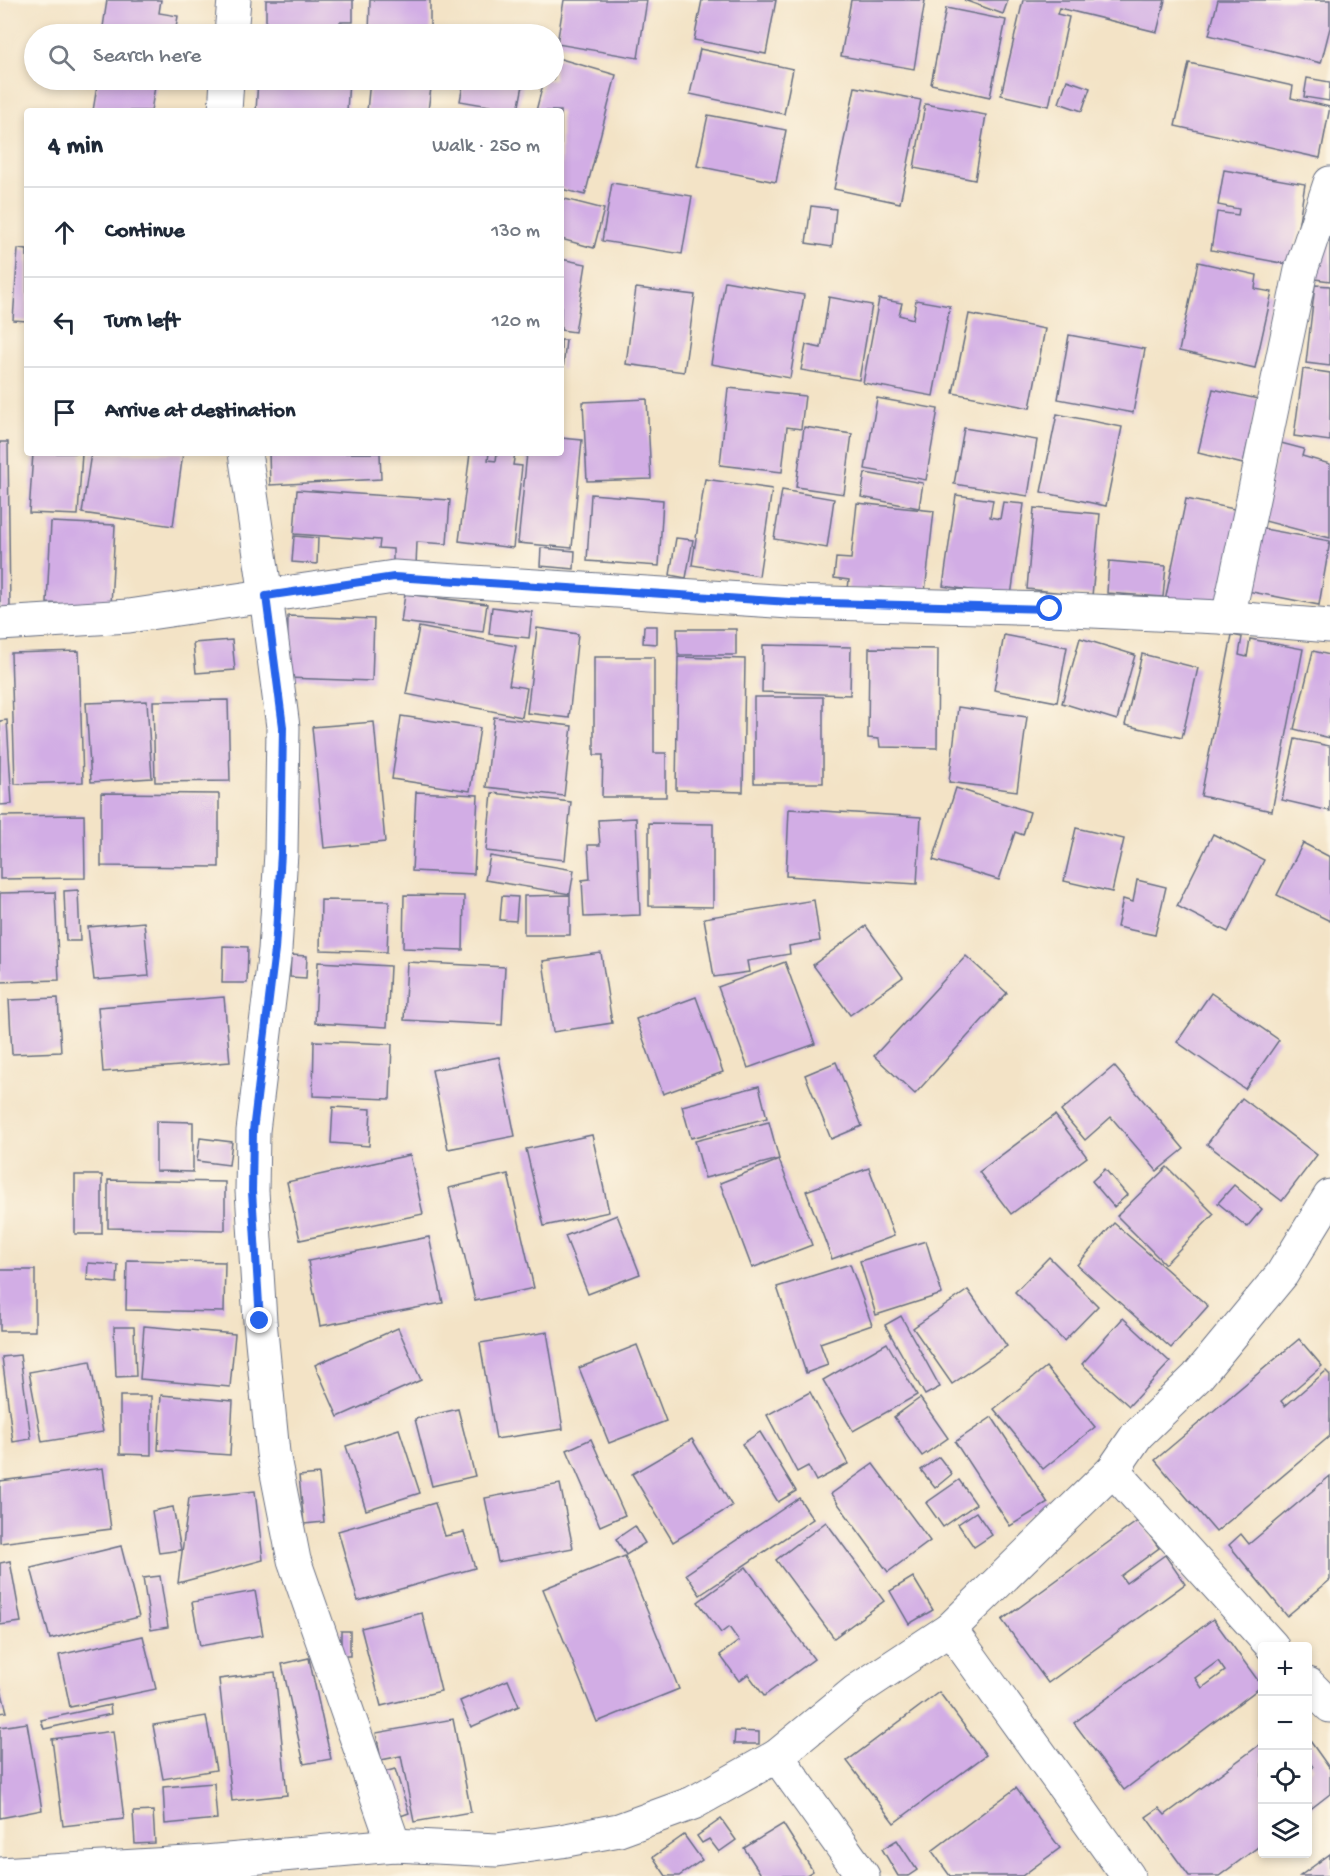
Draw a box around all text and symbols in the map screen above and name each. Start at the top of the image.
search box [24,24,564,90]
icon: search [45,41,78,74]
text: Search here [93,44,201,70]
text: 4 min [48,132,103,163]
text: Walk · 250 m [432,136,540,159]
icon: ahead [48,216,81,249]
text: Continue [105,219,185,245]
text: 130 m [491,221,540,244]
icon: left [48,306,81,339]
text: Turn left [105,309,179,335]
text: 120 m [492,311,540,334]
icon: arrive [48,396,81,429]
text: Arrive at destination [105,399,295,425]
route start [1036,595,1062,621]
route end [246,1307,272,1333]
map controls [1258,1642,1312,1858]
button: + [1258,1642,1312,1696]
button: − [1258,1696,1312,1750]
button: locate [1258,1750,1312,1804]
button: layers [1258,1804,1312,1858]

